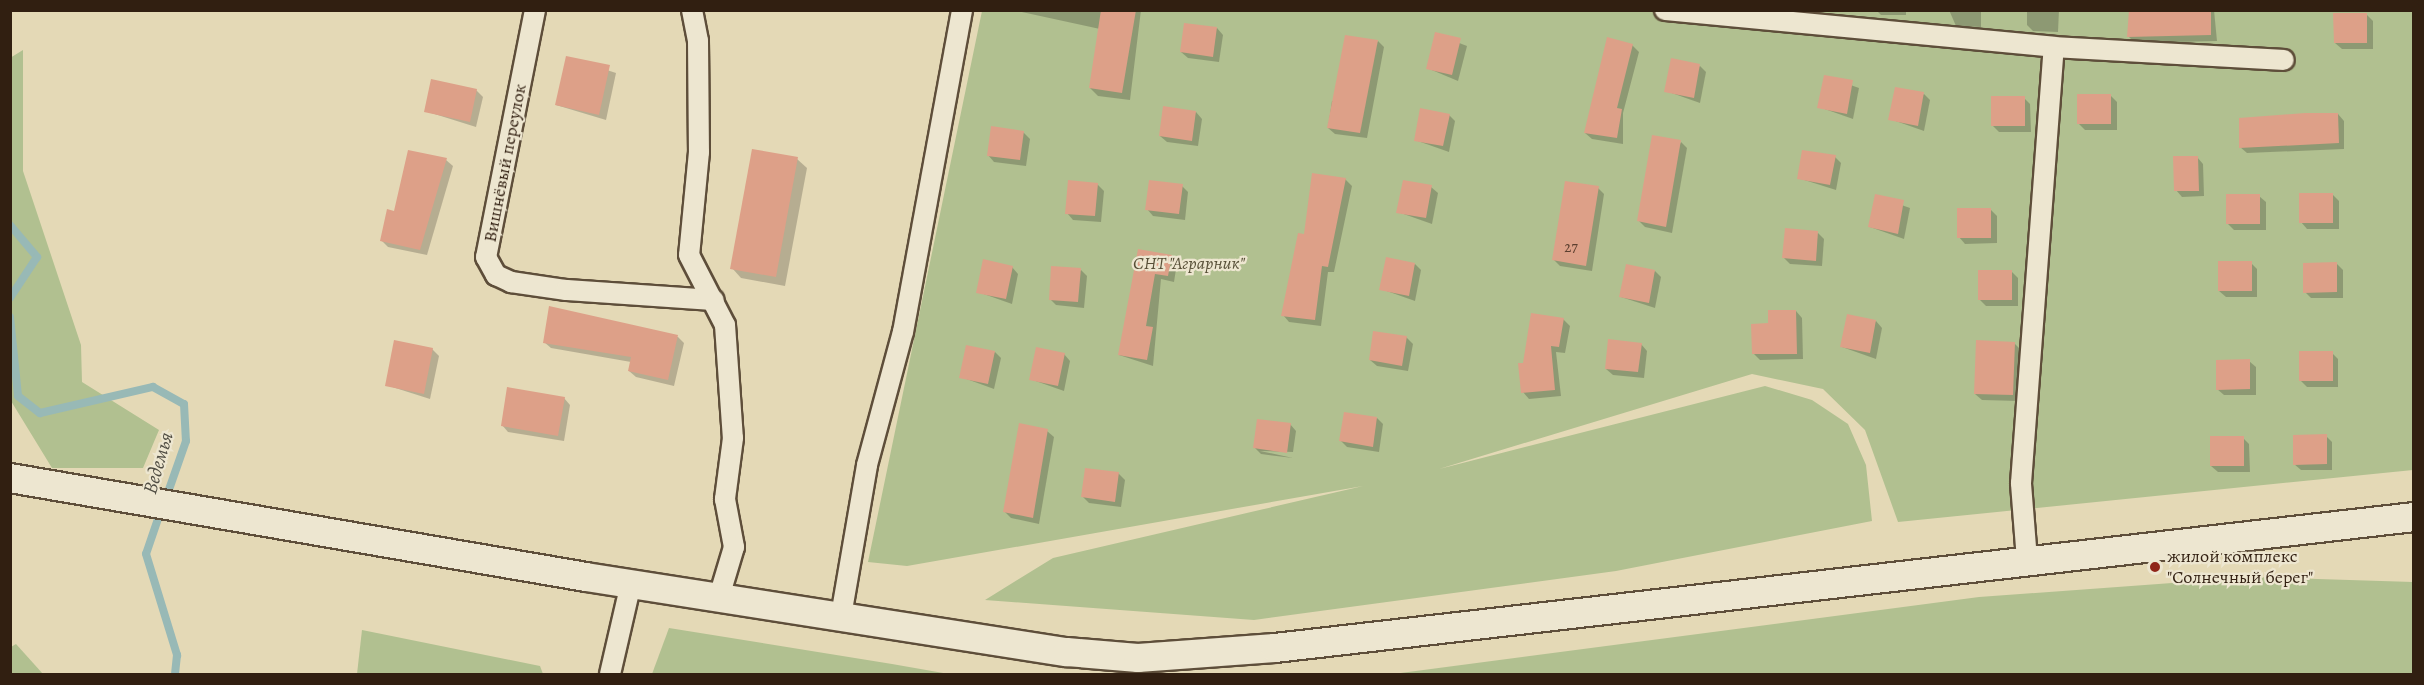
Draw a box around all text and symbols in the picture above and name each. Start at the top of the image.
street label: Вишнёвый переулок [479,82,531,244]
house number: 27 [1564,239,1578,257]
park label: СНТ "Аграрник" [1133,252,1245,274]
water label: Ведемья [138,429,178,497]
place label: жилой комплекс "Солнечный берег" [2167,546,2313,588]
marker: жилой комплекс "Солнечный берег" [2148,560,2162,574]

